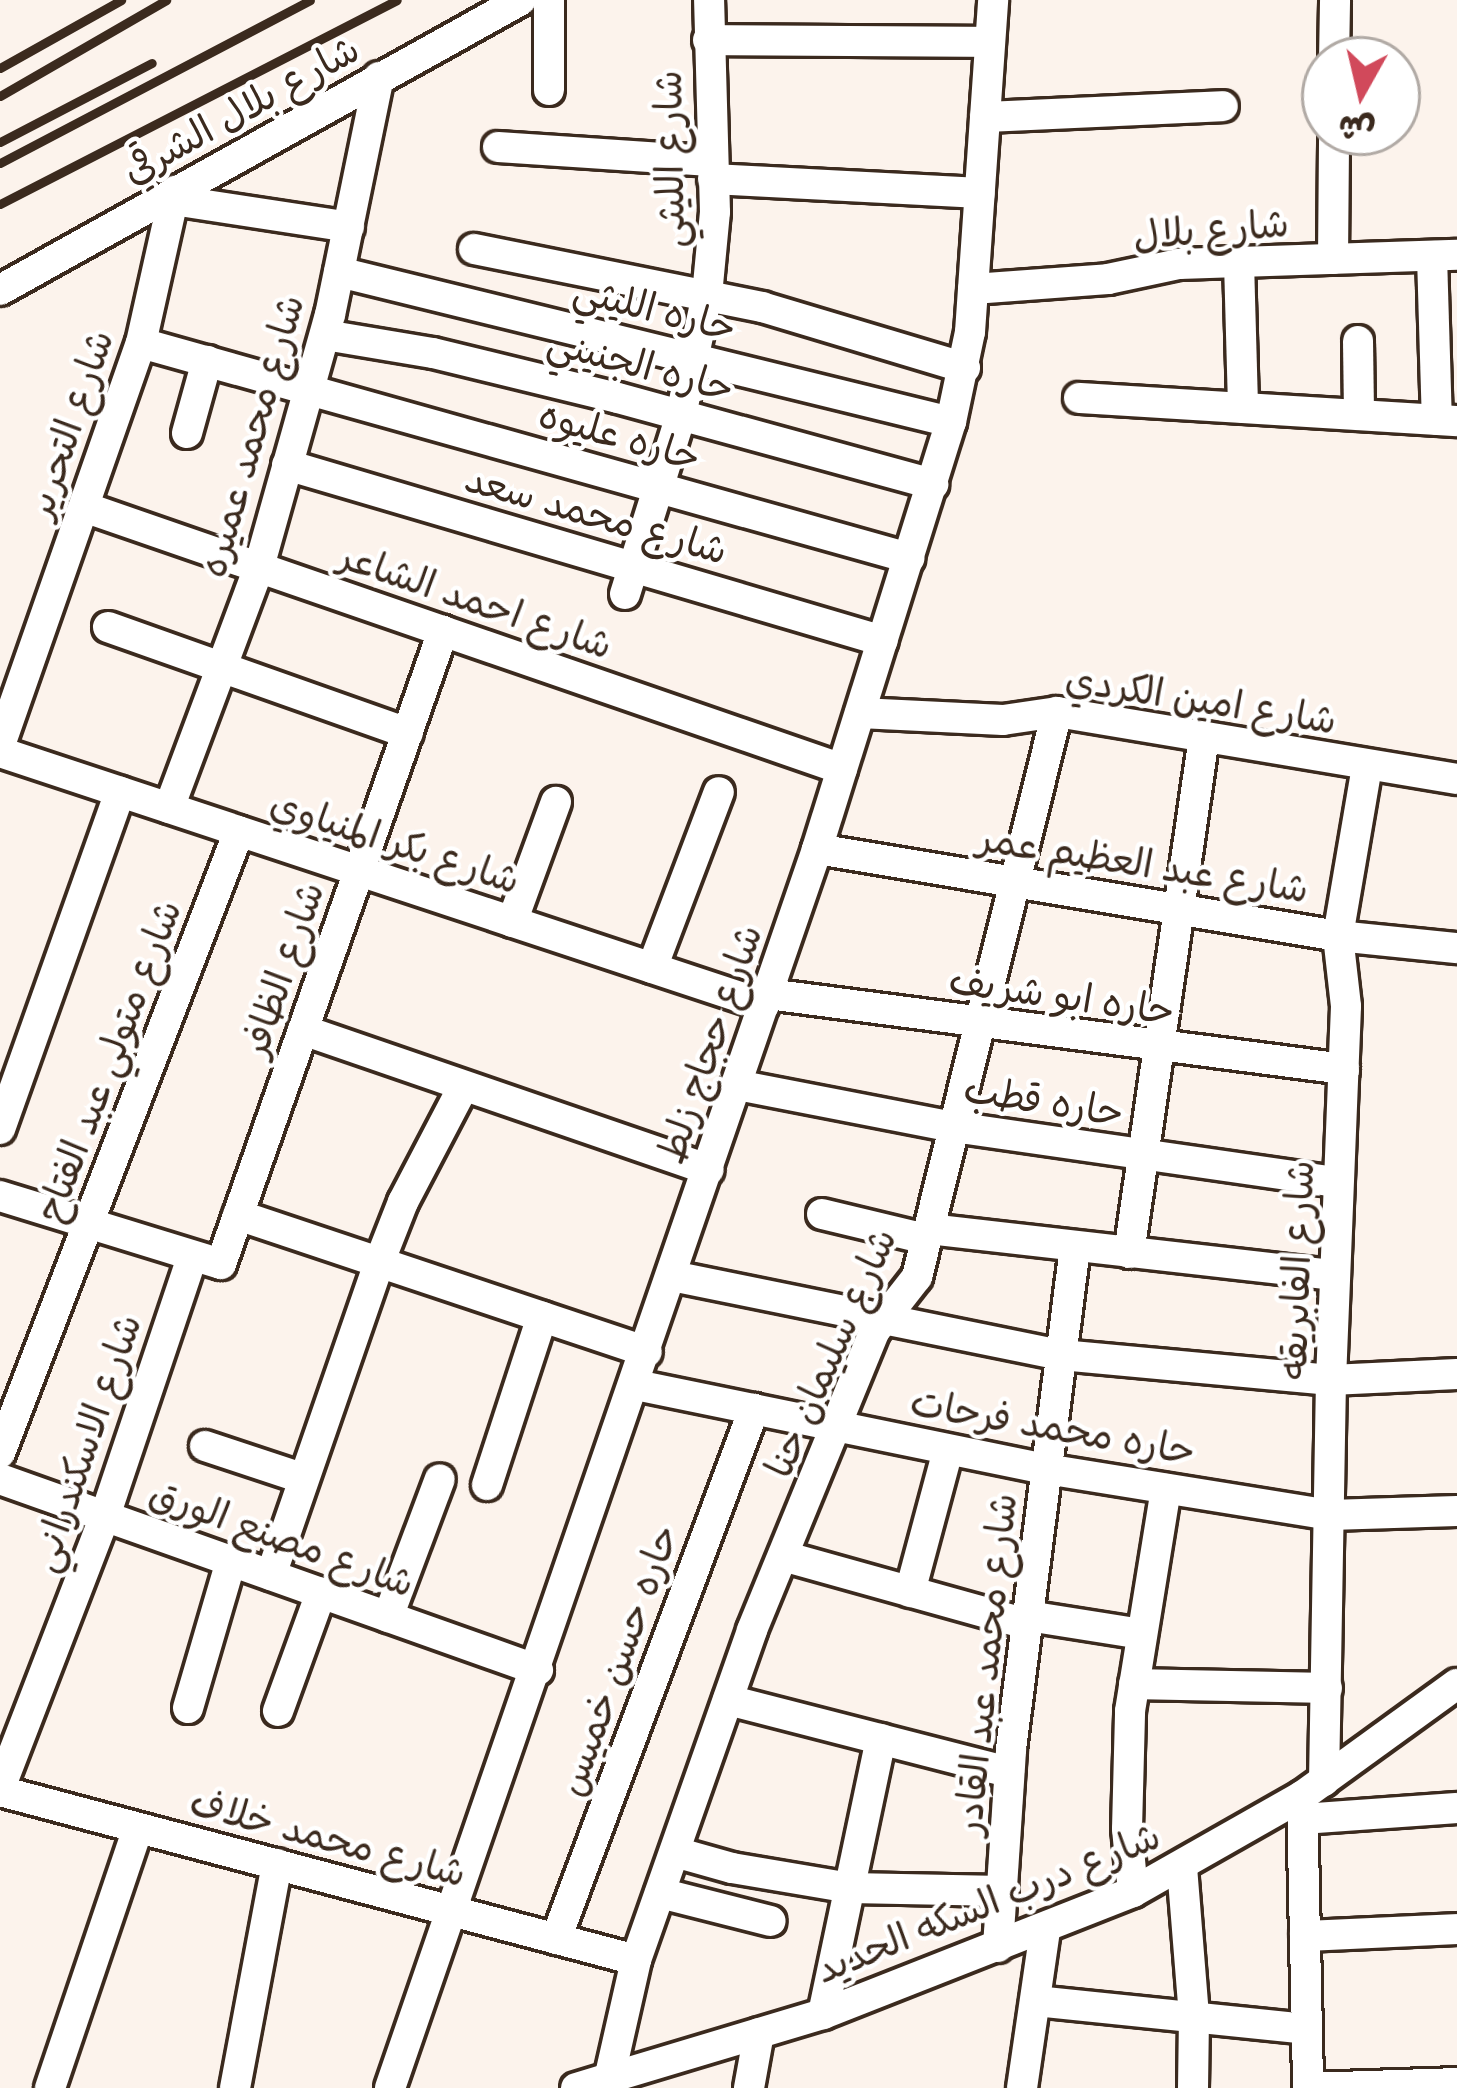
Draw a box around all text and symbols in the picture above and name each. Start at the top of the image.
street label: شارع بلال الشرقي [114,26,368,194]
north arrow [1301,36,1421,156]
street label: شارع الليثي [645,70,695,248]
text: ش [1334,97,1378,160]
street label: شارع بلال [1131,200,1291,260]
street label: حاره الليثي [569,266,739,352]
street label: شارع محمد عميره [189,289,315,583]
street label: حاره الجنيني [542,318,738,412]
street label: شارع التحرير [16,324,124,524]
street label: حاره عليوه [534,391,704,481]
street label: شارع محمد سعد [459,455,733,575]
street label: شارع احمد الشاعر [334,532,618,670]
street label: شارع امين الكردي [1062,655,1340,745]
street label: شارع بكر المنياوي [264,780,526,904]
street label: شارع عبد العظيم عمر [974,815,1312,913]
street label: شارع الظافر [231,876,335,1062]
street label: شارع متولي عبد الفتاح [26,894,192,1228]
street label: شارع حجاج زلط [647,918,773,1170]
street label: حاره ابو شريف [946,957,1176,1035]
street label: حاره قطب [961,1065,1125,1137]
street label: شارع الفابريقه [1270,1159,1324,1381]
street label: شارع سليمان حنا [755,1221,907,1485]
street label: شارع الاسكندراني [20,1308,152,1578]
street label: حاره محمد فرحات [907,1379,1197,1475]
street label: شارع مصنع الورق [143,1468,421,1608]
street label: شارع محمد عبد القادر [945,1491,1027,1837]
street label: حاره حسن خميس [548,1520,688,1802]
street label: شارع محمد خلاف [185,1779,471,1897]
street label: شارع درب السكه الحديد [809,1812,1167,1994]

